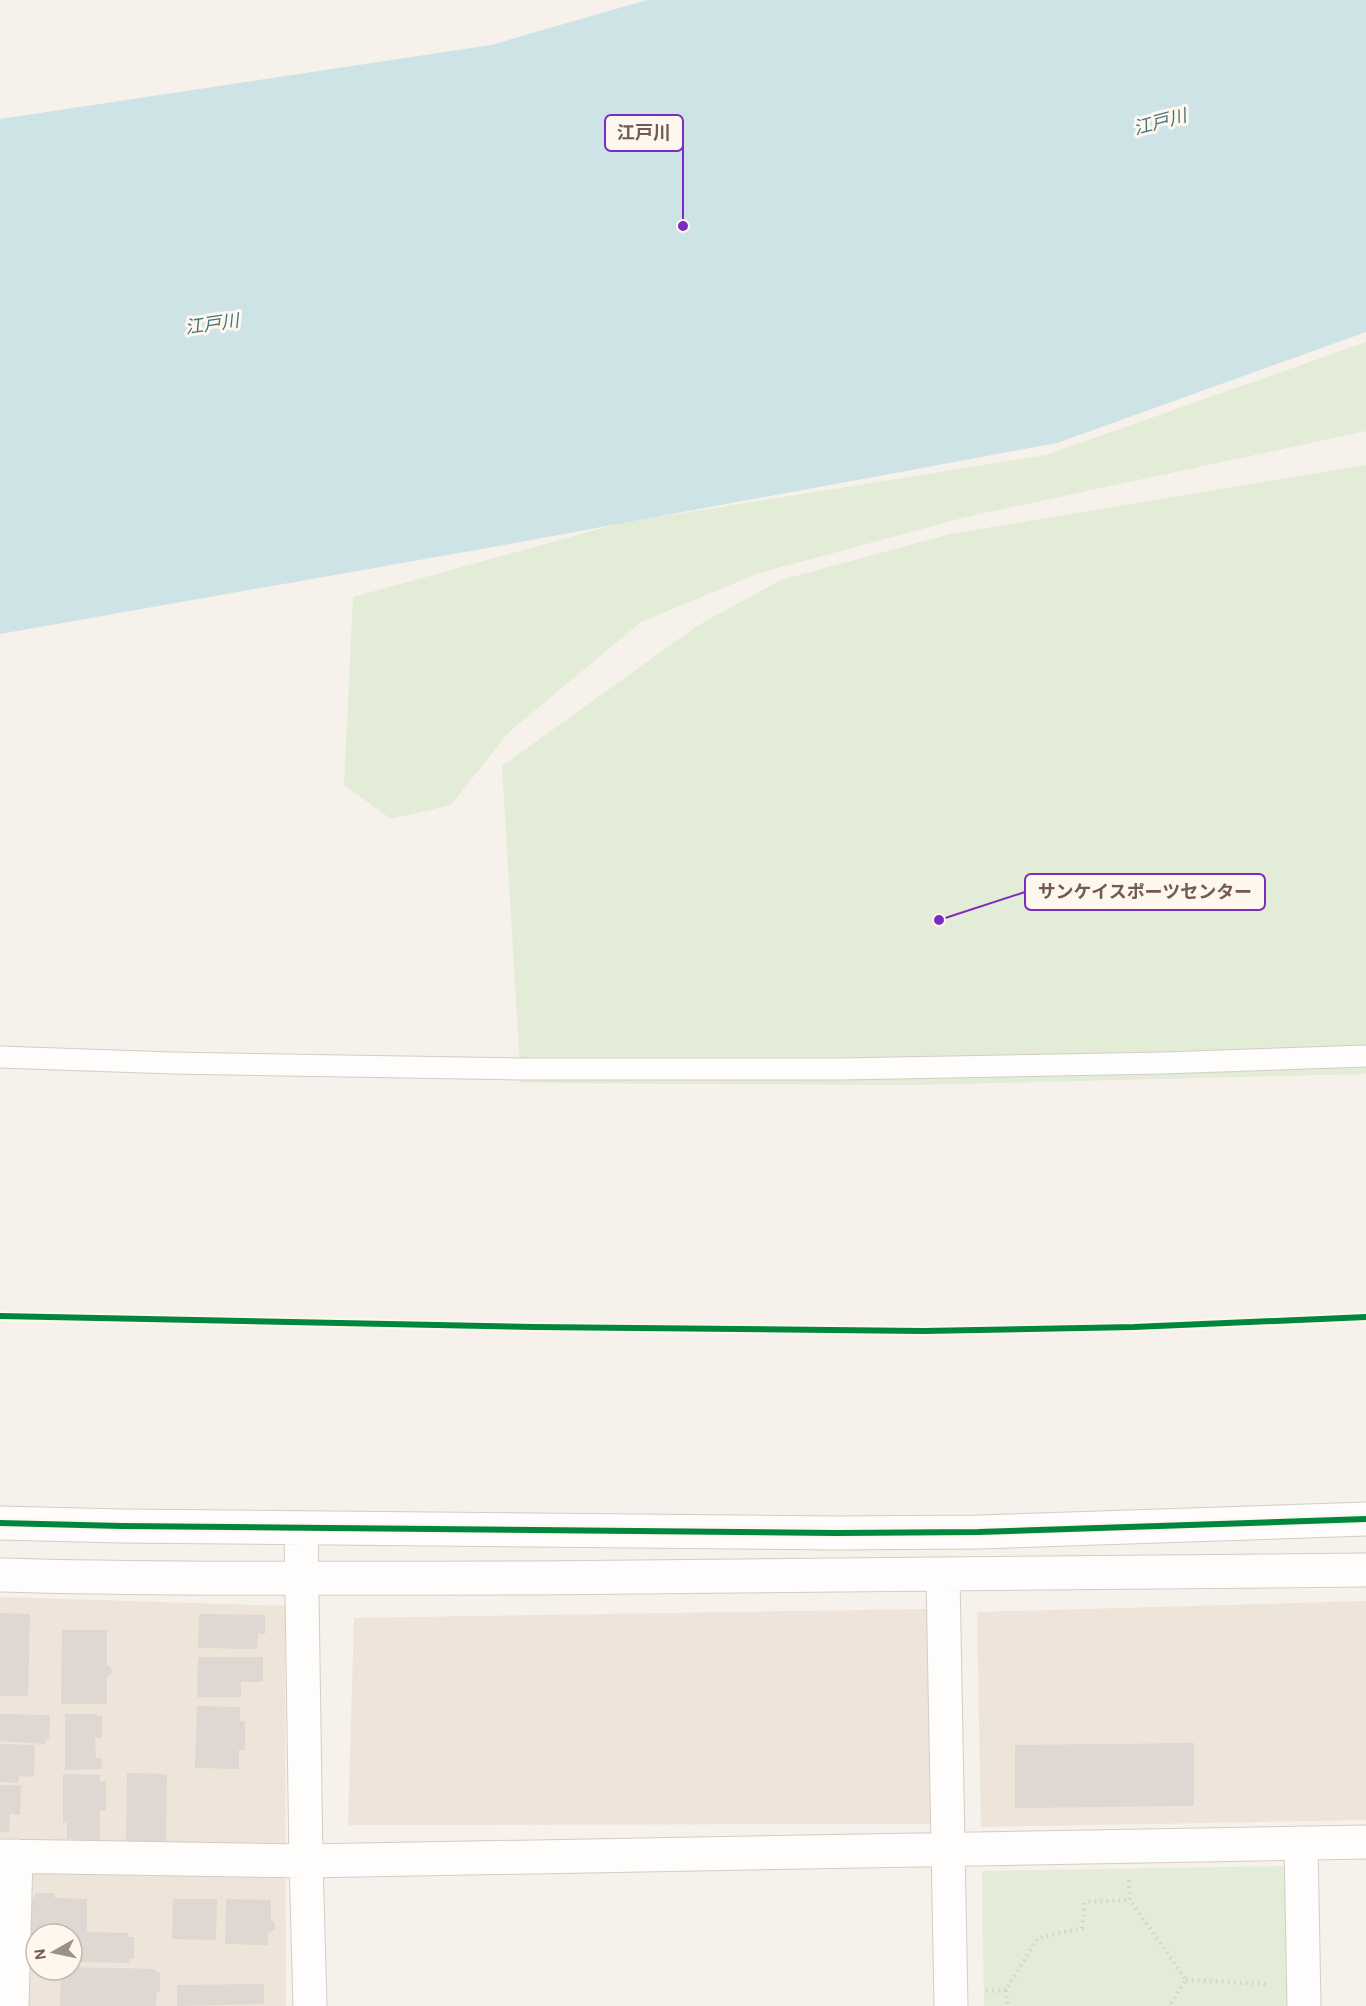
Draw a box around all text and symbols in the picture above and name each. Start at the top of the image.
water label: 江戸川 [1132,106,1191,139]
callout: 江戸川 [605,115,683,151]
text: 江戸川 [617,123,671,143]
water label: 江戸川 [184,311,242,338]
callout: サンケイスポーツセンター [1025,874,1265,910]
text: サンケイスポーツセンター [1038,883,1252,902]
north arrow [24,1922,84,1982]
text: N [31,1947,49,1961]

